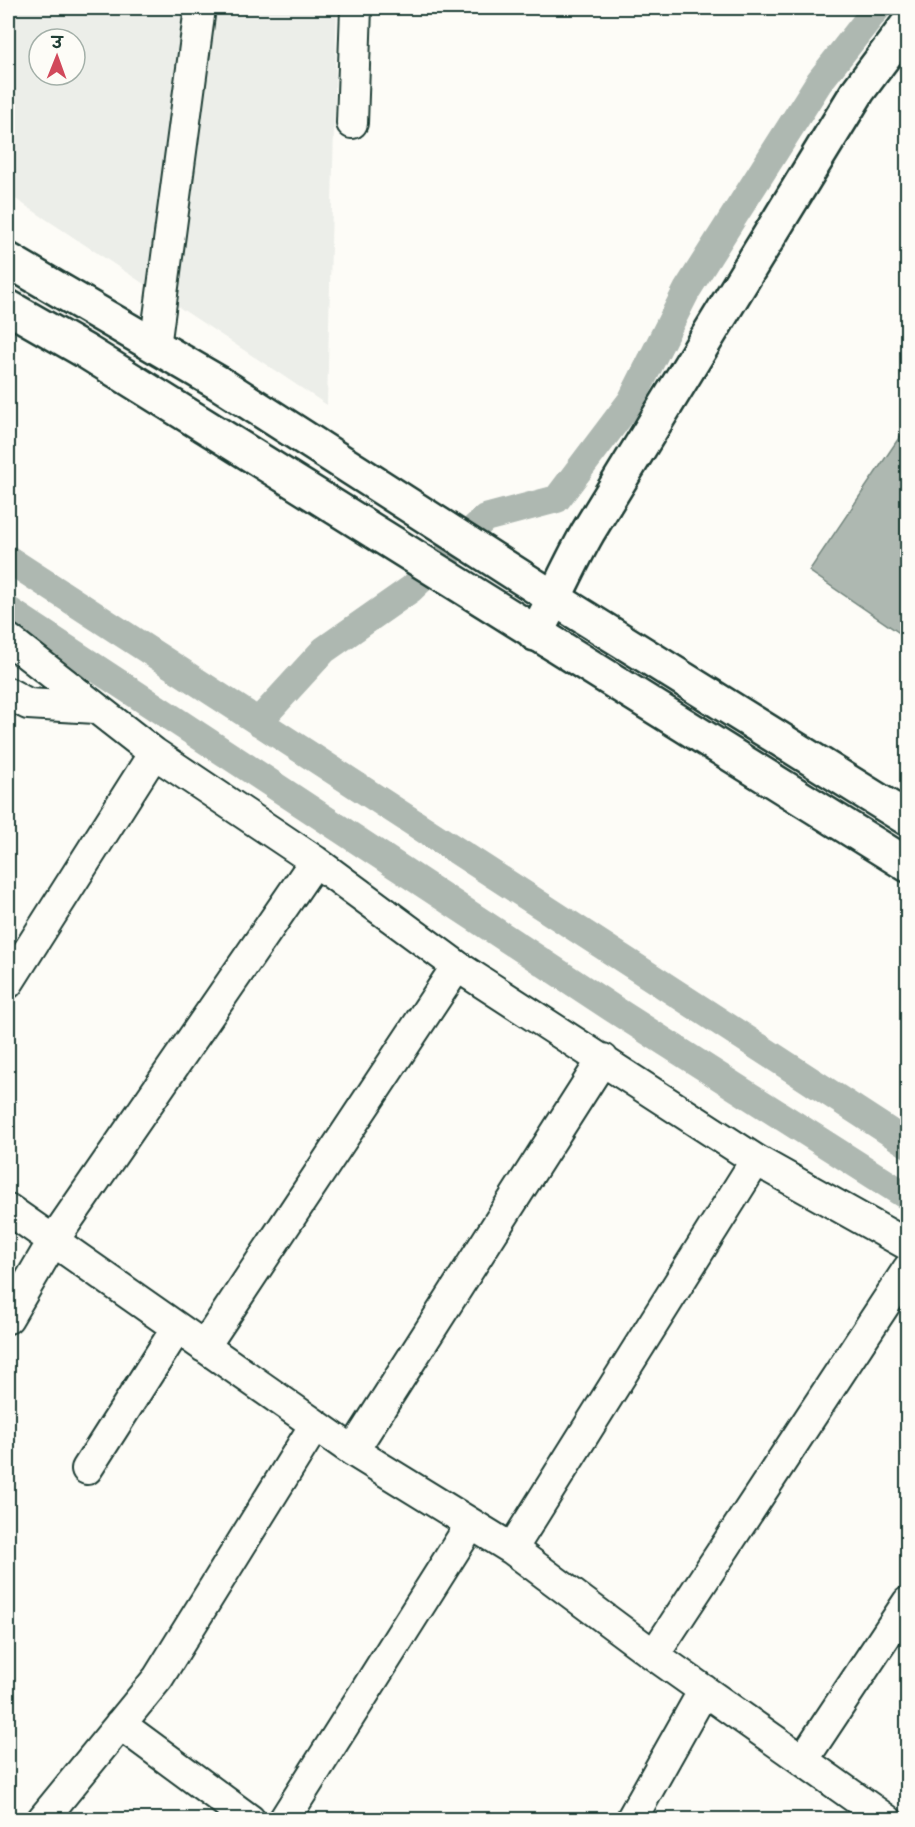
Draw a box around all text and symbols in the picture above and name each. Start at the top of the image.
north arrow [27,27,87,87]
text: उ [50,33,64,53]

